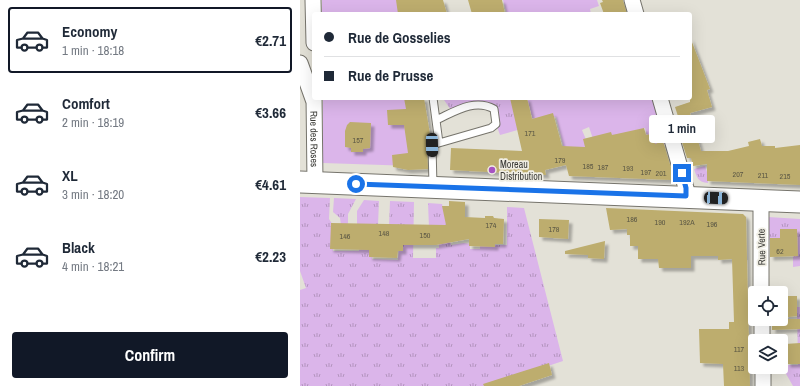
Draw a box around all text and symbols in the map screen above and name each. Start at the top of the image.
text: Economy [62,21,117,42]
icon: car [14,22,50,58]
text: Rue de Gosselies [348,27,451,48]
text: €2.71 [255,30,286,51]
text: 1 min · 18:18 [62,42,124,59]
text: Rue de Prusse [348,65,433,86]
text: Comfort [62,93,110,114]
icon: car [14,94,50,130]
text: €3.66 [255,102,286,123]
street label: Rue des Roses [307,111,321,167]
text: 2 min · 18:19 [62,114,124,131]
callout: 1 min [649,115,715,143]
text: 1 min [668,120,696,137]
house number: 171 [525,128,536,138]
car [426,133,438,157]
house number: 157 [353,135,364,145]
house number: 179 [555,155,566,165]
place label: Moreau Distribution [500,158,542,183]
house number: 185 [583,161,594,171]
house number: 187 [598,162,609,172]
house number: 193 [623,163,634,173]
route end [673,164,691,182]
text: XL [62,165,78,186]
marker: Moreau Distribution [487,165,497,175]
icon: car [14,166,50,202]
house number: 197 [641,167,652,177]
house number: 201 [656,168,667,178]
house number: 207 [733,169,744,179]
house number: 211 [758,170,769,180]
house number: 215 [780,171,791,181]
text: €4.61 [255,174,286,195]
route start [347,175,365,193]
text: 3 min · 18:20 [62,186,124,203]
car [704,191,728,205]
house number: 186 [627,214,638,224]
house number: 190 [655,217,666,227]
house number: 192A [679,217,695,227]
house number: 196 [707,219,718,229]
house number: 174 [486,220,497,230]
house number: 178 [549,224,560,234]
house number: 148 [379,228,390,238]
street label: Rue Verte [755,228,768,265]
house number: 150 [420,230,431,240]
house number: 146 [340,231,351,241]
text: Black [62,237,95,258]
icon: car [14,238,50,274]
text: €2.23 [255,246,286,267]
house number: 62 [776,246,784,256]
text: 4 min · 18:21 [62,258,124,275]
map controls [748,286,788,374]
button: locate [748,286,788,326]
button: Confirm [12,332,288,378]
button: layers [748,334,788,374]
house number: 117 [734,344,745,354]
house number: 113 [734,363,745,373]

